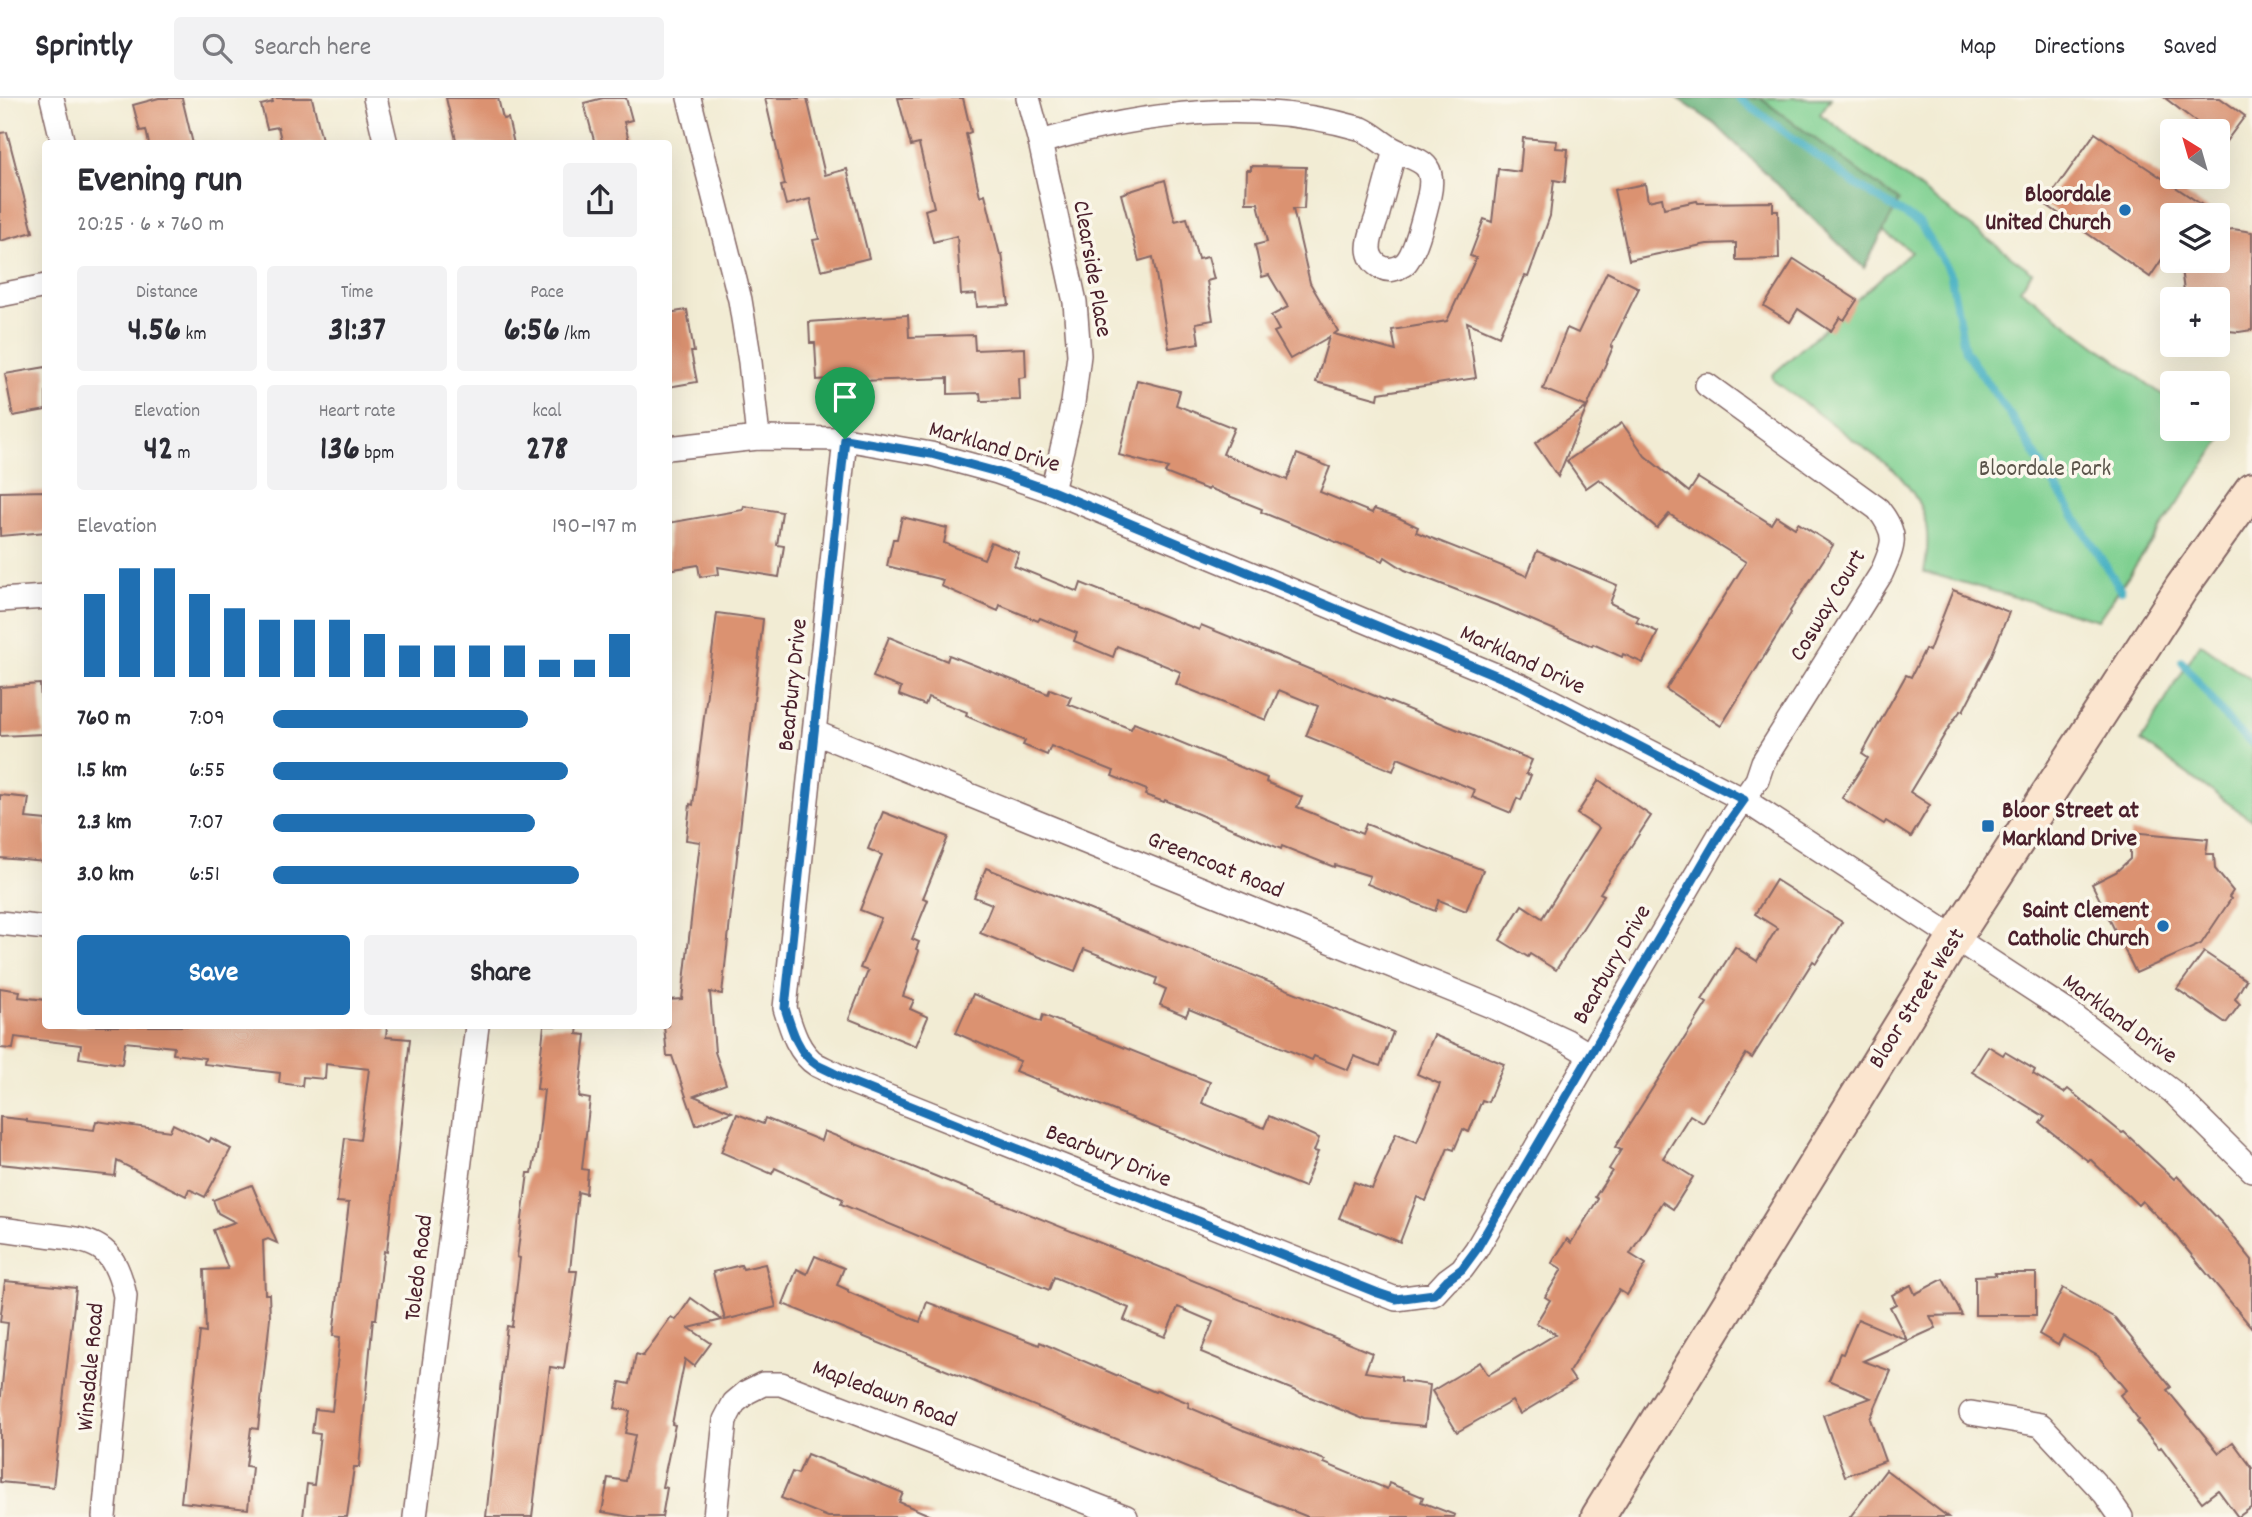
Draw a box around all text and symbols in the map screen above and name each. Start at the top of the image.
search box [174,17,664,80]
text: Sprintly [35,25,132,72]
icon: search [198,29,236,67]
text: Search here [254,30,371,67]
text: Map [1960,31,1996,65]
text: Directions [2034,31,2125,65]
text: Saved [2163,31,2217,65]
north arrow [2160,119,2230,189]
map controls [2160,119,2230,441]
text: Evening run [77,155,242,210]
button: share [563,163,637,237]
place label: Bloordale United Church [1985,179,2111,241]
street label: Clearside Place [1062,198,1120,340]
marker: Bloordale United Church [2117,202,2133,218]
button: layers [2160,203,2230,273]
text: 20:25 · 6 × 760 m [77,209,224,242]
text: Distance [136,280,198,307]
text: Time [341,280,373,307]
text: Pace [530,280,564,307]
button: + [2160,287,2230,357]
text: 4.56 [128,307,181,357]
text: 31:37 [328,307,386,357]
text: 6:56 [504,307,560,357]
text: km [181,322,206,349]
text: /km [560,322,590,349]
pin [815,367,875,439]
button: − [2160,371,2230,441]
icon: arrive [826,378,864,416]
text: Elevation [134,399,200,426]
text: Heart rate [319,399,395,426]
text: kcal [533,399,561,426]
street label: Markland Drive [924,413,1064,483]
text: 42 [143,426,173,476]
text: 136 [320,426,360,476]
text: 278 [526,426,568,476]
text: m [173,441,191,468]
text: bpm [360,441,394,468]
park label: Bloordale Park [1979,453,2111,487]
text: Elevation [77,511,157,544]
text: 190–197 m [552,511,637,544]
street label: Cosway Court [1782,543,1876,668]
street label: Bearbury Drive [770,617,818,753]
street label: Markland Drive [1454,617,1590,705]
text: 760 m [77,703,131,736]
text: 7:09 [189,703,225,736]
text: 1.5 km [77,755,127,788]
text: 6:55 [189,755,225,788]
place label: Bloor Street at Markland Drive [2002,795,2139,857]
text: 2.3 km [77,807,132,840]
text: 7:07 [189,807,223,840]
marker: Bloor Street at Markland Drive [1980,818,1996,834]
street label: Greencoat Road [1142,823,1288,909]
text: 3.0 km [77,859,134,892]
text: 6:51 [189,859,220,892]
place label: Saint Clement Catholic Church [2007,895,2149,957]
street label: Bearbury Drive [1565,899,1661,1031]
marker: Saint Clement Catholic Church [2155,918,2171,934]
street label: Bloor Street West [1861,922,1975,1076]
button: Save [77,935,350,1015]
button: Share [364,935,637,1015]
street label: Markland Drive [2054,967,2184,1073]
street label: Bearbury Drive [1040,1116,1176,1198]
street label: Toledo Road [397,1213,443,1323]
street label: Winsdale Road [69,1301,115,1433]
street label: Mapledawn Road [807,1352,961,1438]

